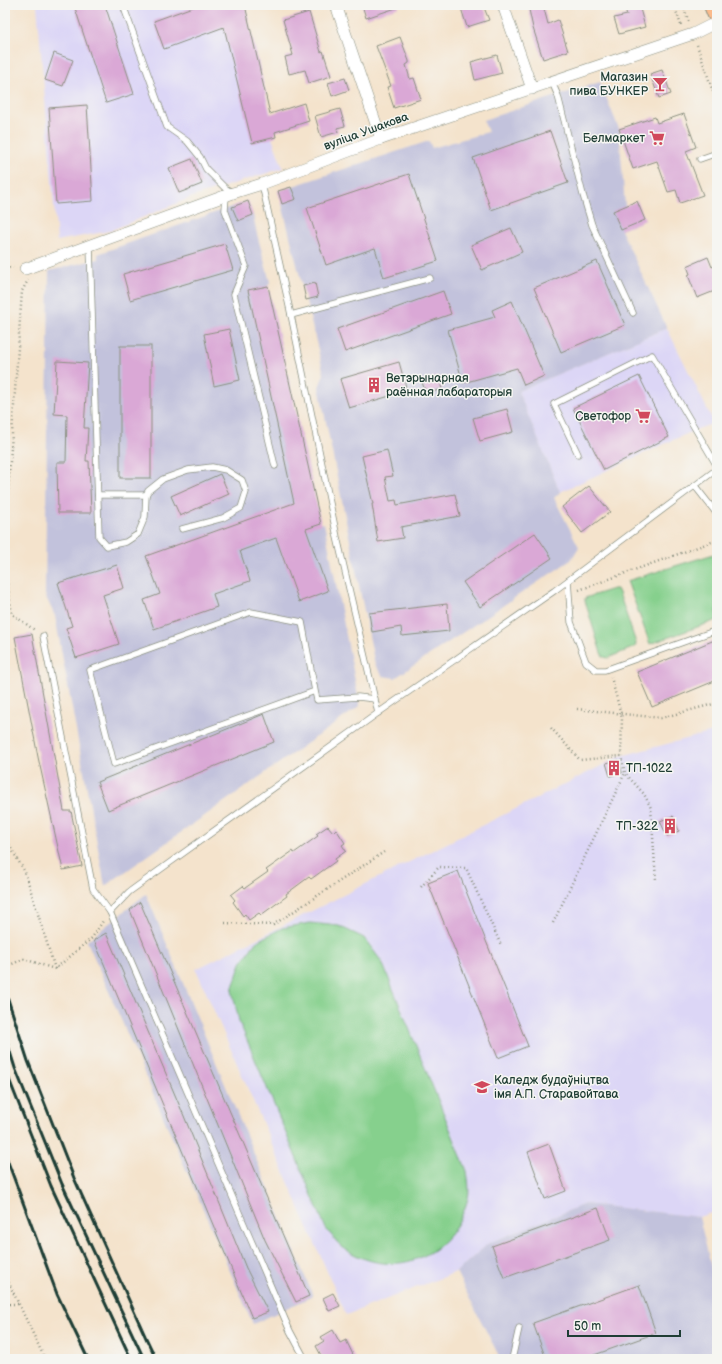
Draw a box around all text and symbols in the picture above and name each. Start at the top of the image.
place label: Магазин пива БУНКЕР [570,70,648,99]
bar icon: Магазин пива БУНКЕР [651,75,669,93]
street label: вуліца Ушакова [322,109,411,154]
supermarket icon: Белмаркет [648,129,666,147]
place label: Белмаркет [583,131,645,146]
place label: Ветэрынарная раённая лабараторыя [386,371,512,400]
building icon: Ветэрынарная раённая лабараторыя [365,376,383,394]
supermarket icon: Светофор [634,407,652,425]
place label: Светофор [575,409,631,424]
building icon: ТП-1022 [605,759,623,777]
place label: ТП-1022 [626,761,672,776]
building icon: ТП-322 [661,817,679,835]
place label: ТП-322 [616,819,658,834]
place label: Каледж будаўніцтва імя А.П. Старавойтава [494,1073,619,1102]
school or university icon: Каледж будаўніцтва імя А.П. Старавойтава [473,1078,491,1096]
scale bar [568,1312,680,1338]
text: 50 m [574,1319,601,1334]

